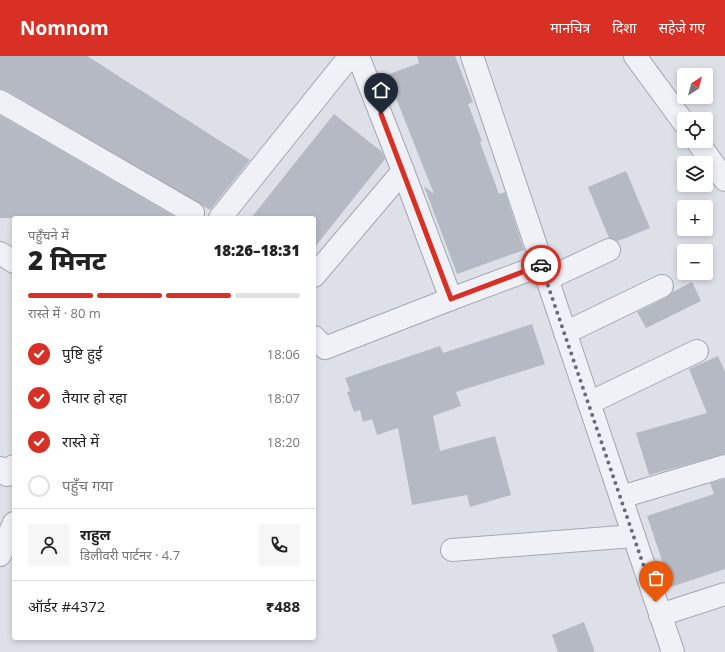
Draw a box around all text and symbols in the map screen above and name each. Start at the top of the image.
text: Nomnom [20,15,109,41]
text: मानचित्र [550,18,590,37]
text: दिशा [612,18,636,37]
text: सहेजे गए [658,18,705,37]
north arrow [677,68,713,104]
map controls [677,68,713,280]
pin [364,73,398,114]
icon: home [370,79,392,101]
button: locate [677,112,713,148]
button: layers [677,156,713,192]
button: + [677,200,713,236]
text: पहुँचने में [28,226,69,244]
text: 18:26–18:31 [214,240,300,260]
text: 2 मिनट [28,242,106,278]
button: − [677,244,713,280]
courier [521,245,561,285]
icon: car [530,254,552,276]
text: रास्ते में · 80 m [28,304,101,322]
icon: check [28,343,50,365]
text: पुष्टि हुई [62,343,102,363]
text: 18:06 [267,345,300,363]
icon: check [28,387,50,409]
text: तैयार हो रहा [62,387,127,407]
text: 18:07 [267,389,300,407]
icon: check [28,431,50,453]
text: रास्ते में [62,431,99,451]
text: 18:20 [267,433,300,451]
text: पहुँच गया [62,475,113,495]
button: person [28,524,70,566]
text: राहुल [80,524,111,544]
button: phone [258,524,300,566]
text: डिलीवरी पार्टनर · 4.7 [80,546,180,564]
pin [639,561,673,602]
icon: bag [645,567,667,589]
text: ऑर्डर #4372 [28,596,105,616]
text: ₹488 [266,596,300,616]

